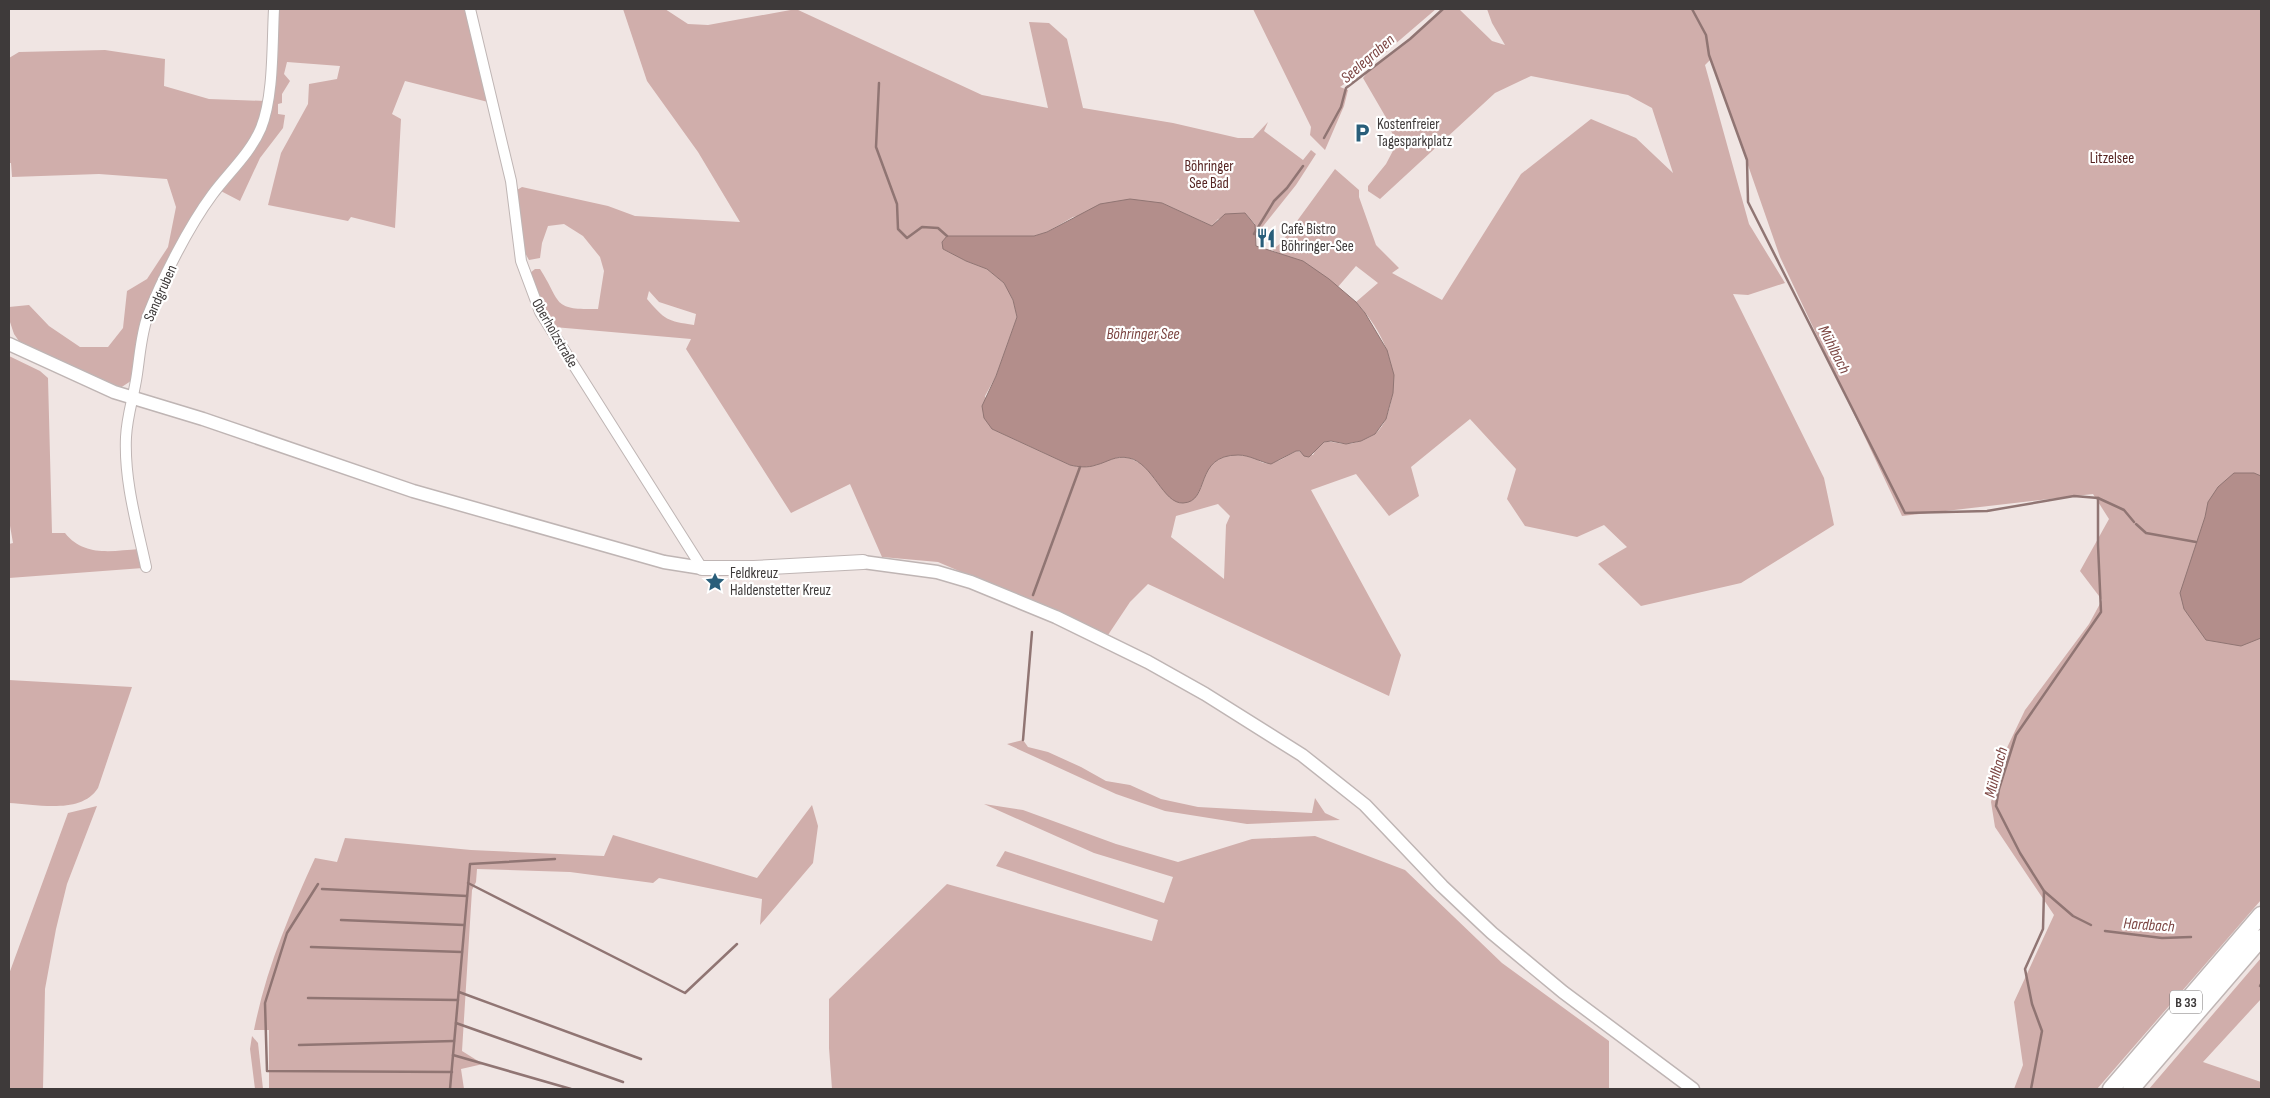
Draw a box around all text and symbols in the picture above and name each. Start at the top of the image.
water label: Seelegraben [1337,30,1399,88]
place label: Kostenfreier Tagesparkplatz [1377,115,1453,151]
parking icon: Kostenfreier Tagesparkplatz [1351,122,1373,144]
park label: Litzelsee [2090,149,2134,168]
park label: Böhringer See Bad [1184,157,1234,193]
place label: Cafè Bistro Böhringer-See [1281,220,1354,256]
restaurant icon: Cafè Bistro Böhringer-See [1255,227,1277,249]
street label: Sandgruben [140,262,181,325]
street label: Oberholzstraße [527,295,582,371]
water label: Mühlbach [1814,322,1854,377]
water label: Böhringer See [1106,325,1180,344]
place label: Feldkreuz Haldenstetter Kreuz [730,564,832,600]
place icon: Feldkreuz Haldenstetter Kreuz [704,571,726,593]
water label: Mühlbach [1981,745,2012,800]
water label: Hardbach [2123,914,2175,937]
road number: B 33 [2170,990,2202,1014]

